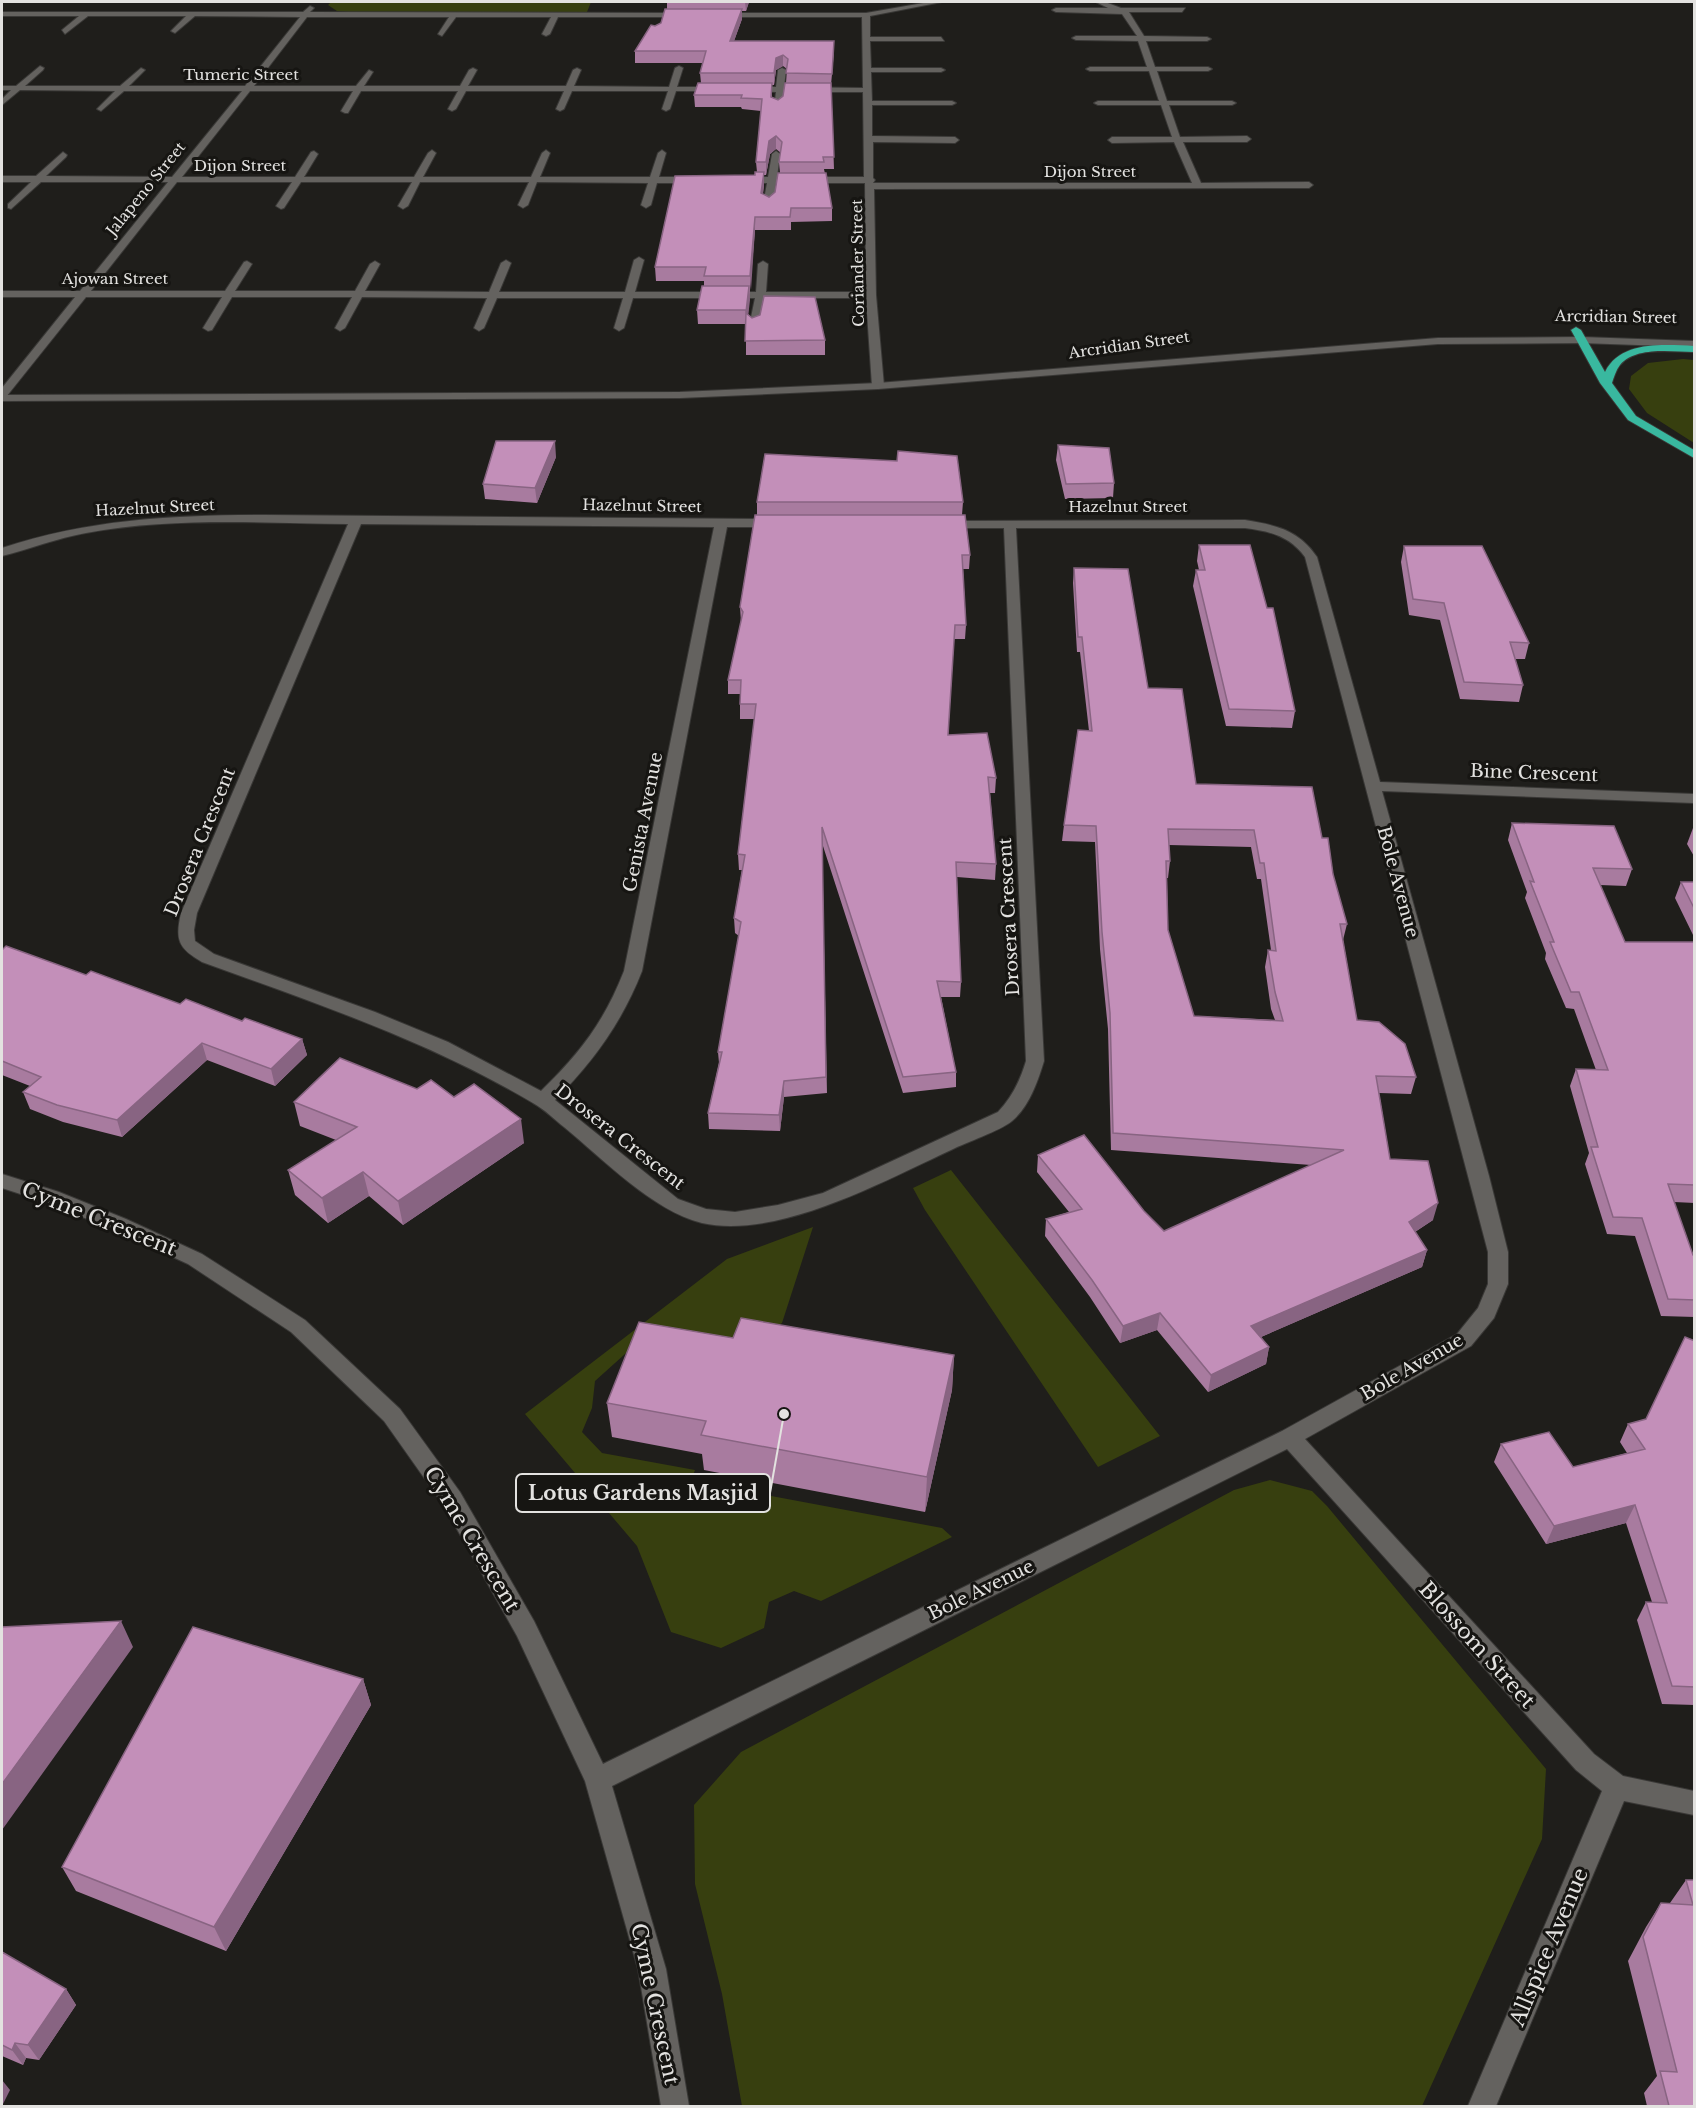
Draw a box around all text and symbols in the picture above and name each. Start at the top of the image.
street label: Tumeric Street [183,65,299,84]
street label: Jalapeno Street [101,138,189,241]
street label: Dijon Street [194,156,287,175]
street label: Dijon Street [1044,162,1137,181]
street label: Coriander Street [847,199,868,327]
street label: Ajowan Street [61,269,169,288]
street label: Arcridian Street [1554,306,1678,327]
street label: Arcridian Street [1066,327,1191,363]
street label: Hazelnut Street [95,495,215,520]
street label: Hazelnut Street [582,495,702,516]
street label: Hazelnut Street [1068,497,1188,516]
street label: Genista Avenue [619,750,667,894]
street label: Bine Crescent [1469,760,1599,786]
street label: Drosera Crescent [160,764,240,920]
street label: Bole Avenue [1373,824,1423,940]
street label: Drosera Crescent [994,837,1024,997]
street label: Drosera Crescent [551,1080,689,1195]
street label: Cyme Crescent [18,1176,180,1262]
street label: Bole Avenue [1357,1329,1467,1405]
street label: Cyme Crescent [418,1462,526,1616]
callout: Lotus Gardens Masjid [516,1474,770,1512]
text: Lotus Gardens Masjid [528,1481,758,1505]
street label: Bole Avenue [925,1555,1037,1625]
street label: Blossom Street [1413,1576,1541,1714]
street label: Allspice Avenue [1504,1864,1594,2031]
street label: Cyme Crescent [625,1921,685,2087]

